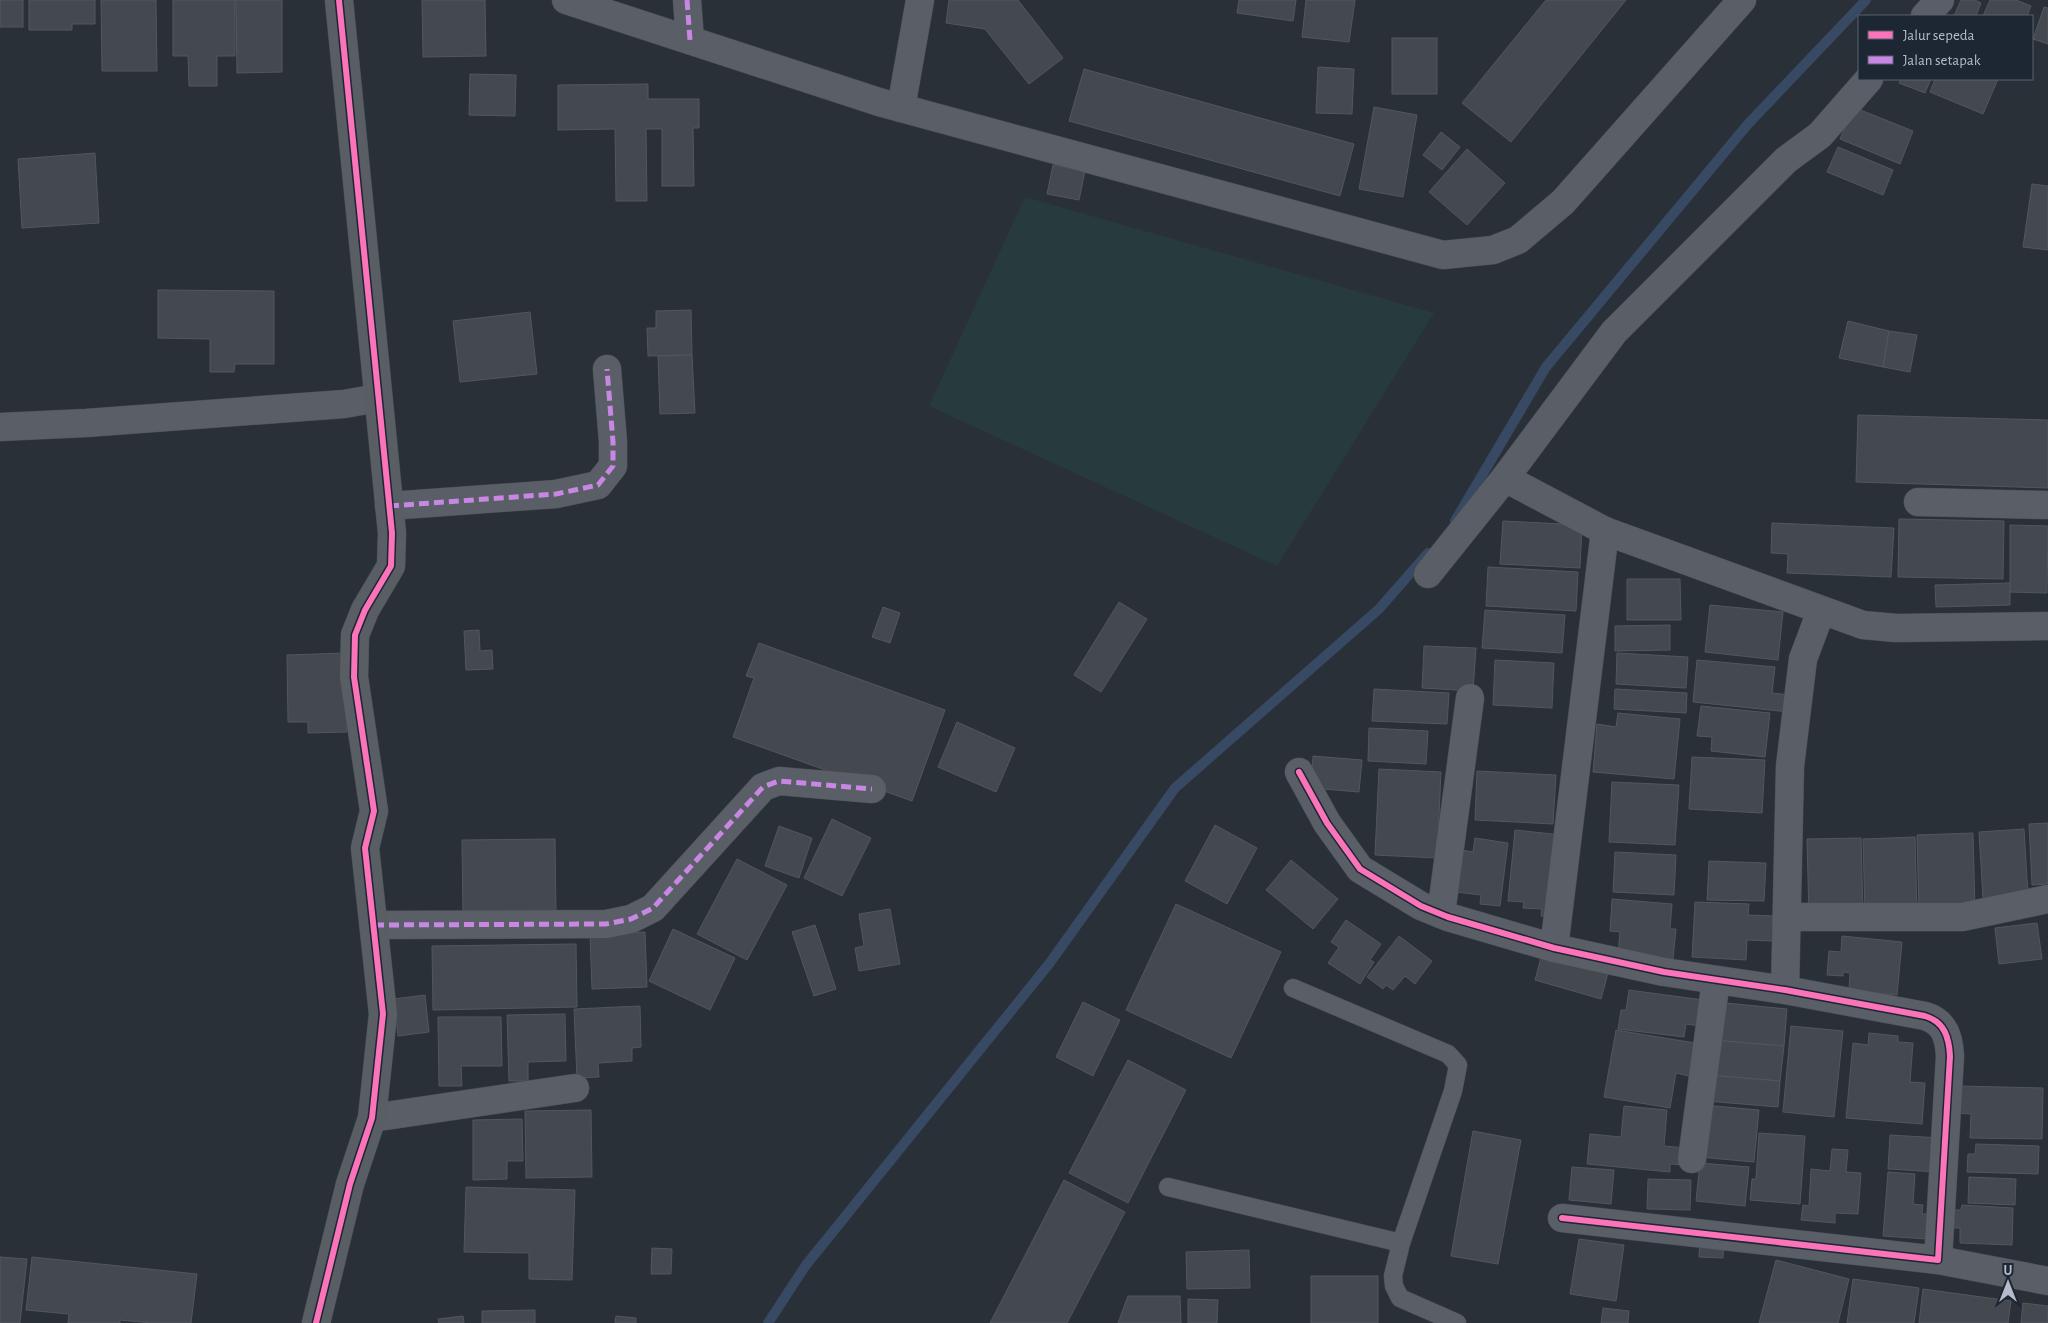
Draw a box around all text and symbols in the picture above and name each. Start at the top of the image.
legend [1858,15,2033,80]
text: Jalur sepeda [1903,28,1975,43]
text: Jalan setapak [1903,53,1981,68]
north arrow [1983,1258,2033,1308]
text: U [2004,1264,2013,1278]

